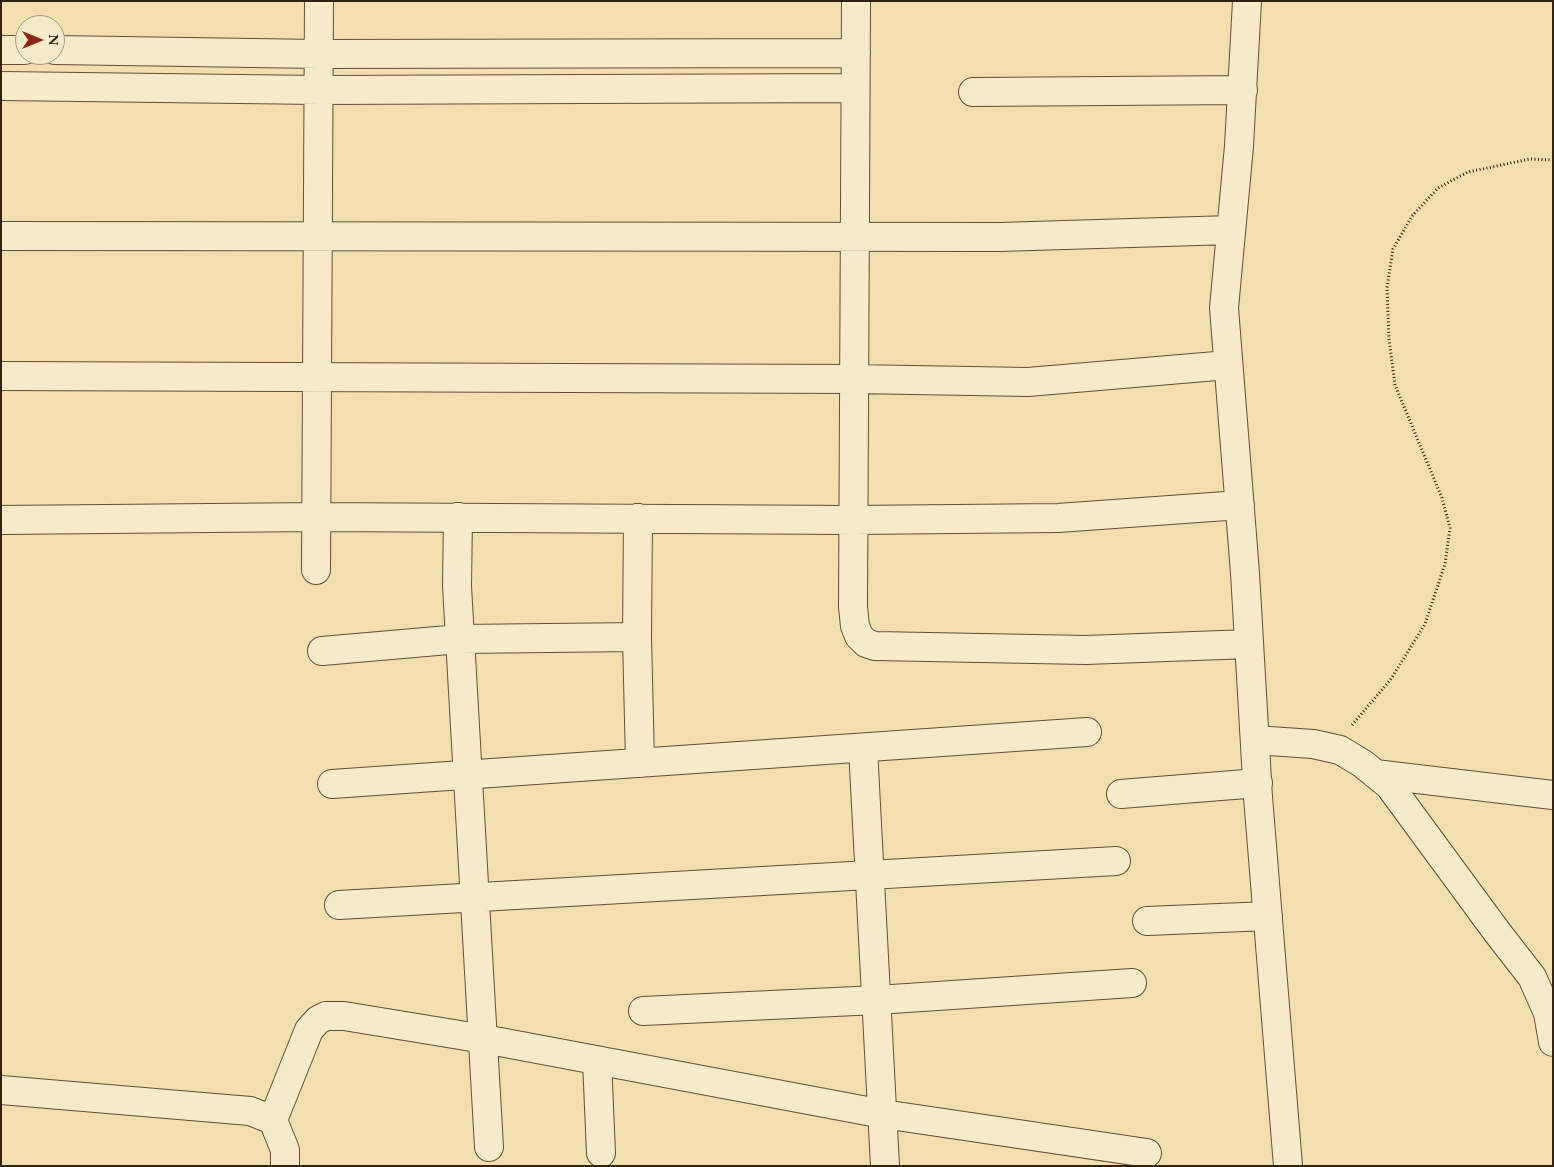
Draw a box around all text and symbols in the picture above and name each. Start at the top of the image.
north arrow [15,15,65,65]
text: N [45,34,63,46]

